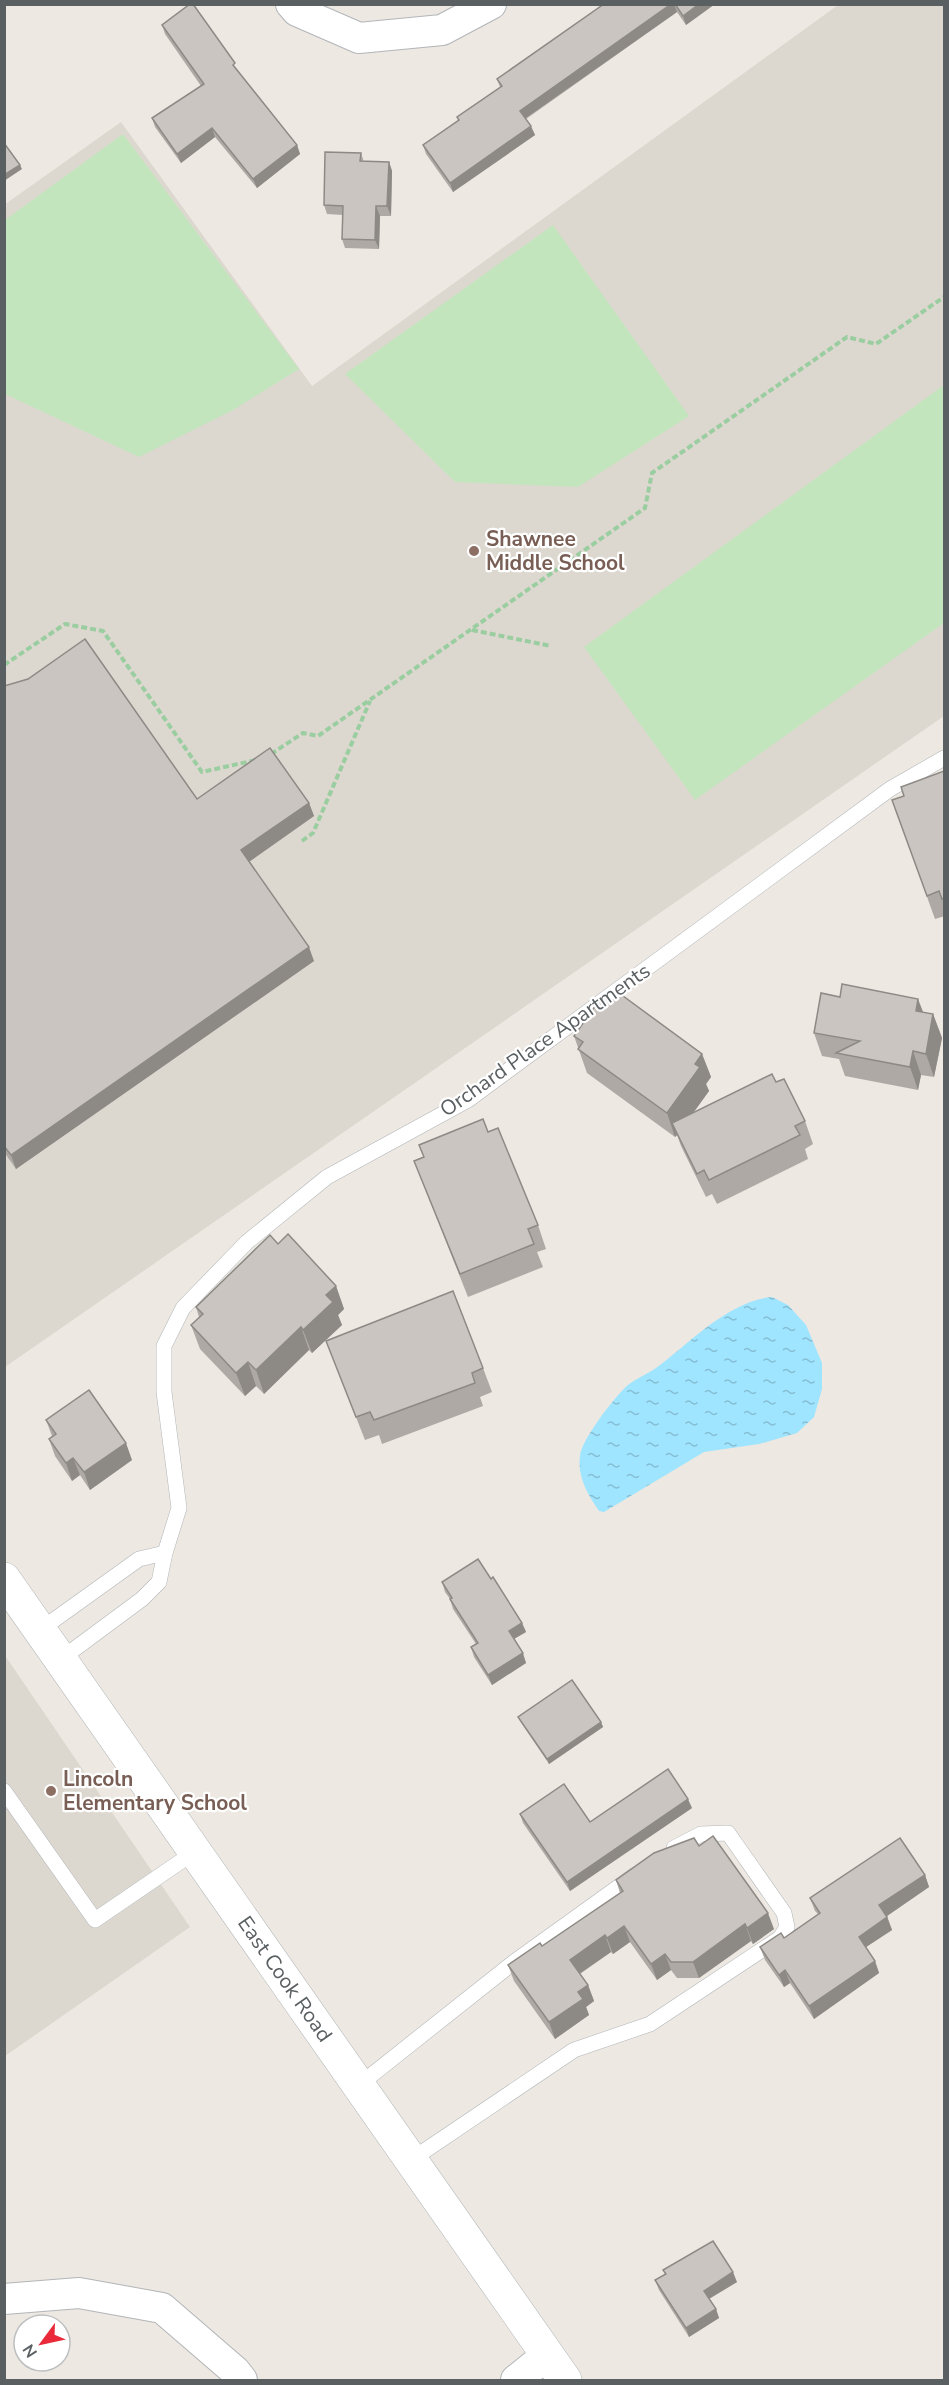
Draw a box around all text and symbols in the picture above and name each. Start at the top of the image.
place label: Shawnee Middle School [486,525,625,577]
marker: Shawnee Middle School [467,544,481,558]
street label: Orchard Place Apartments [434,957,656,1123]
place label: Lincoln Elementary School [63,1765,247,1817]
marker: Lincoln Elementary School [44,1784,58,1798]
street label: East Cook Road [231,1911,339,2047]
north arrow [12,2313,72,2373]
text: N [18,2340,43,2362]

